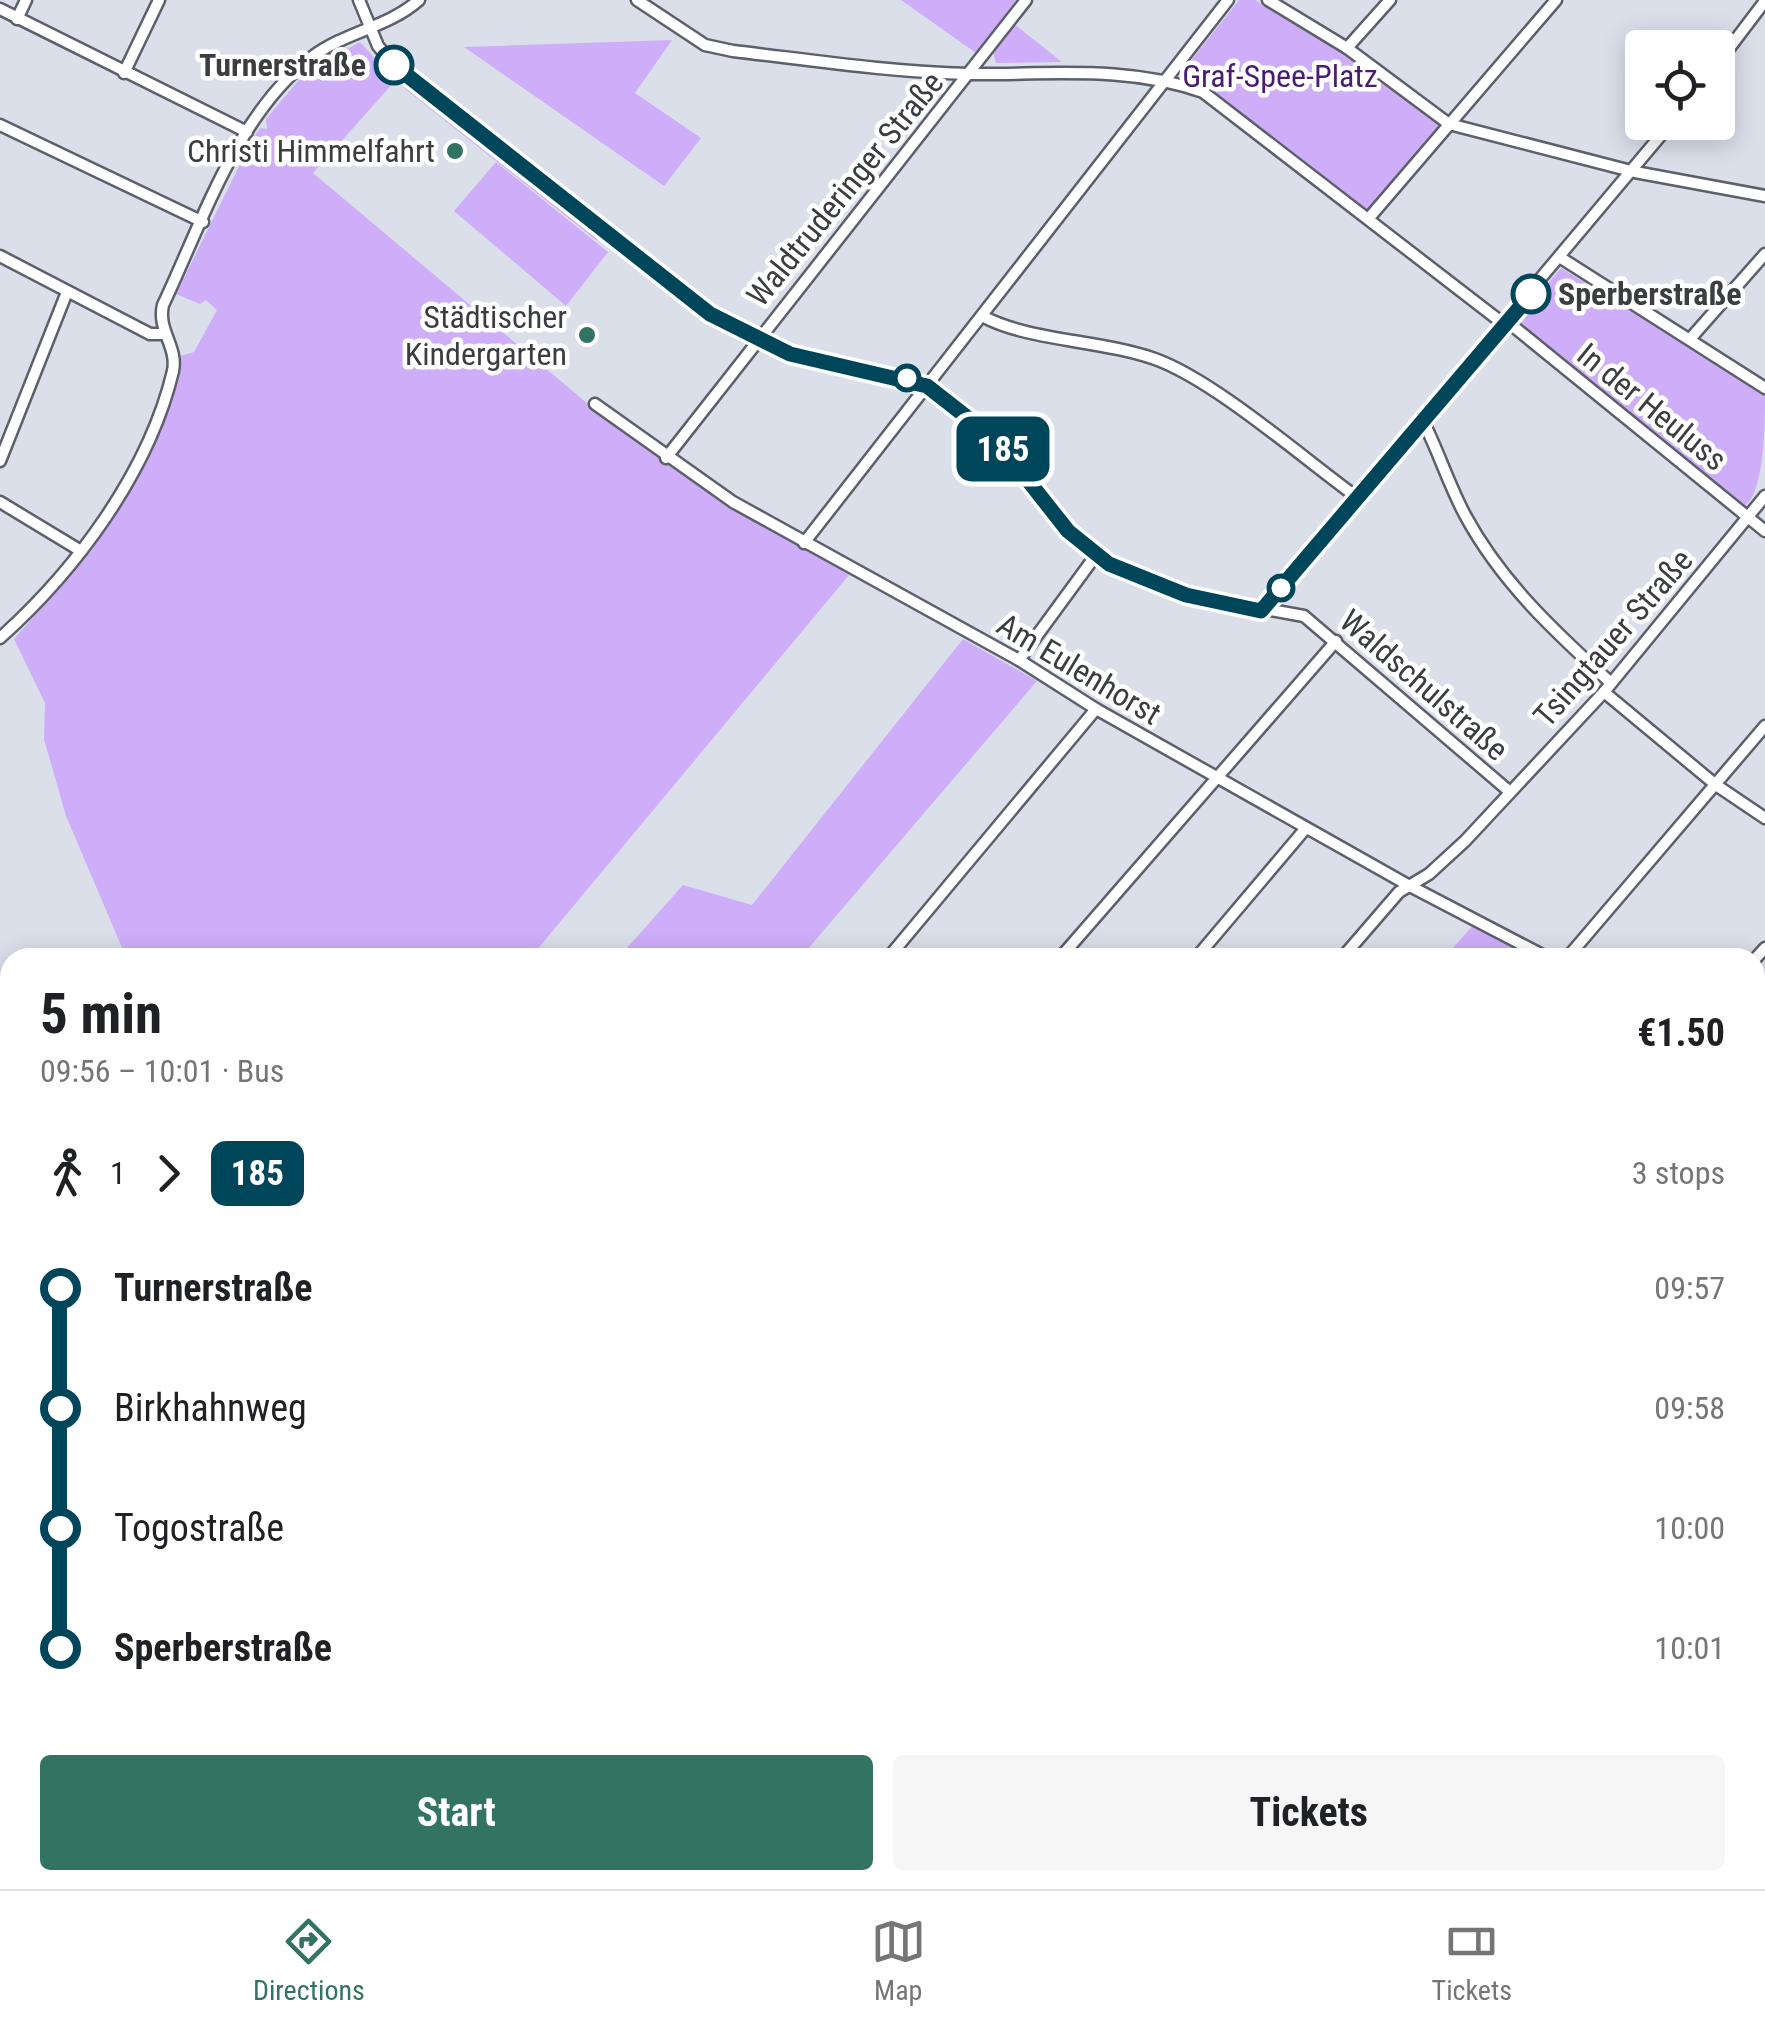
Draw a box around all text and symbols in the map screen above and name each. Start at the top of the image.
map controls [1625,30,1735,140]
button: locate [1625,30,1735,140]
place label: Turnerstraße [199,46,366,84]
marker: Turnerstraße [375,46,413,84]
park label: Graf-Spee-Platz [1182,57,1378,95]
street label: Waldtruderinger Straße [739,64,951,314]
place label: Christi Himmelfahrt [187,132,435,170]
marker: Christi Himmelfahrt [444,140,466,162]
marker: Sperberstraße [1512,275,1550,313]
place label: Sperberstraße [1558,275,1741,313]
place label: Städtischer Kindergarten [405,298,567,373]
marker: Städtischer Kindergarten [576,324,598,346]
street label: In der Heuluss [1570,335,1734,479]
unlabelled marker [894,365,920,391]
line badge: 185 [946,416,1060,482]
text: 185 [976,429,1030,470]
street label: Tsingtauer Straße [1526,542,1700,734]
unlabelled marker [1268,575,1294,601]
street label: Waldschulstraße [1332,602,1516,768]
street label: Am Eulenhorst [990,605,1168,733]
text: 5 min [40,982,162,1046]
text: €1.50 [1637,1011,1725,1055]
text: 09:56 – 10:01 · Bus [40,1052,284,1090]
icon: walk [40,1146,95,1201]
icon: forward [141,1146,196,1201]
text: 185 [231,1153,284,1194]
text: 1 [110,1154,126,1192]
text: 3 stops [1632,1154,1725,1192]
text: Turnerstraße [114,1266,312,1310]
text: 09:57 [1654,1269,1725,1307]
text: Birkhahnweg [114,1386,307,1430]
text: 09:58 [1654,1389,1725,1427]
text: Togostraße [114,1506,284,1550]
text: 10:00 [1654,1509,1725,1547]
text: Sperberstraße [114,1626,332,1670]
text: 10:01 [1654,1629,1725,1667]
button: Start [40,1755,873,1870]
button: Tickets [893,1755,1725,1870]
tab: Directions [253,1914,365,2007]
tab: Map [871,1914,926,2007]
tab: Tickets [1432,1914,1512,2007]

